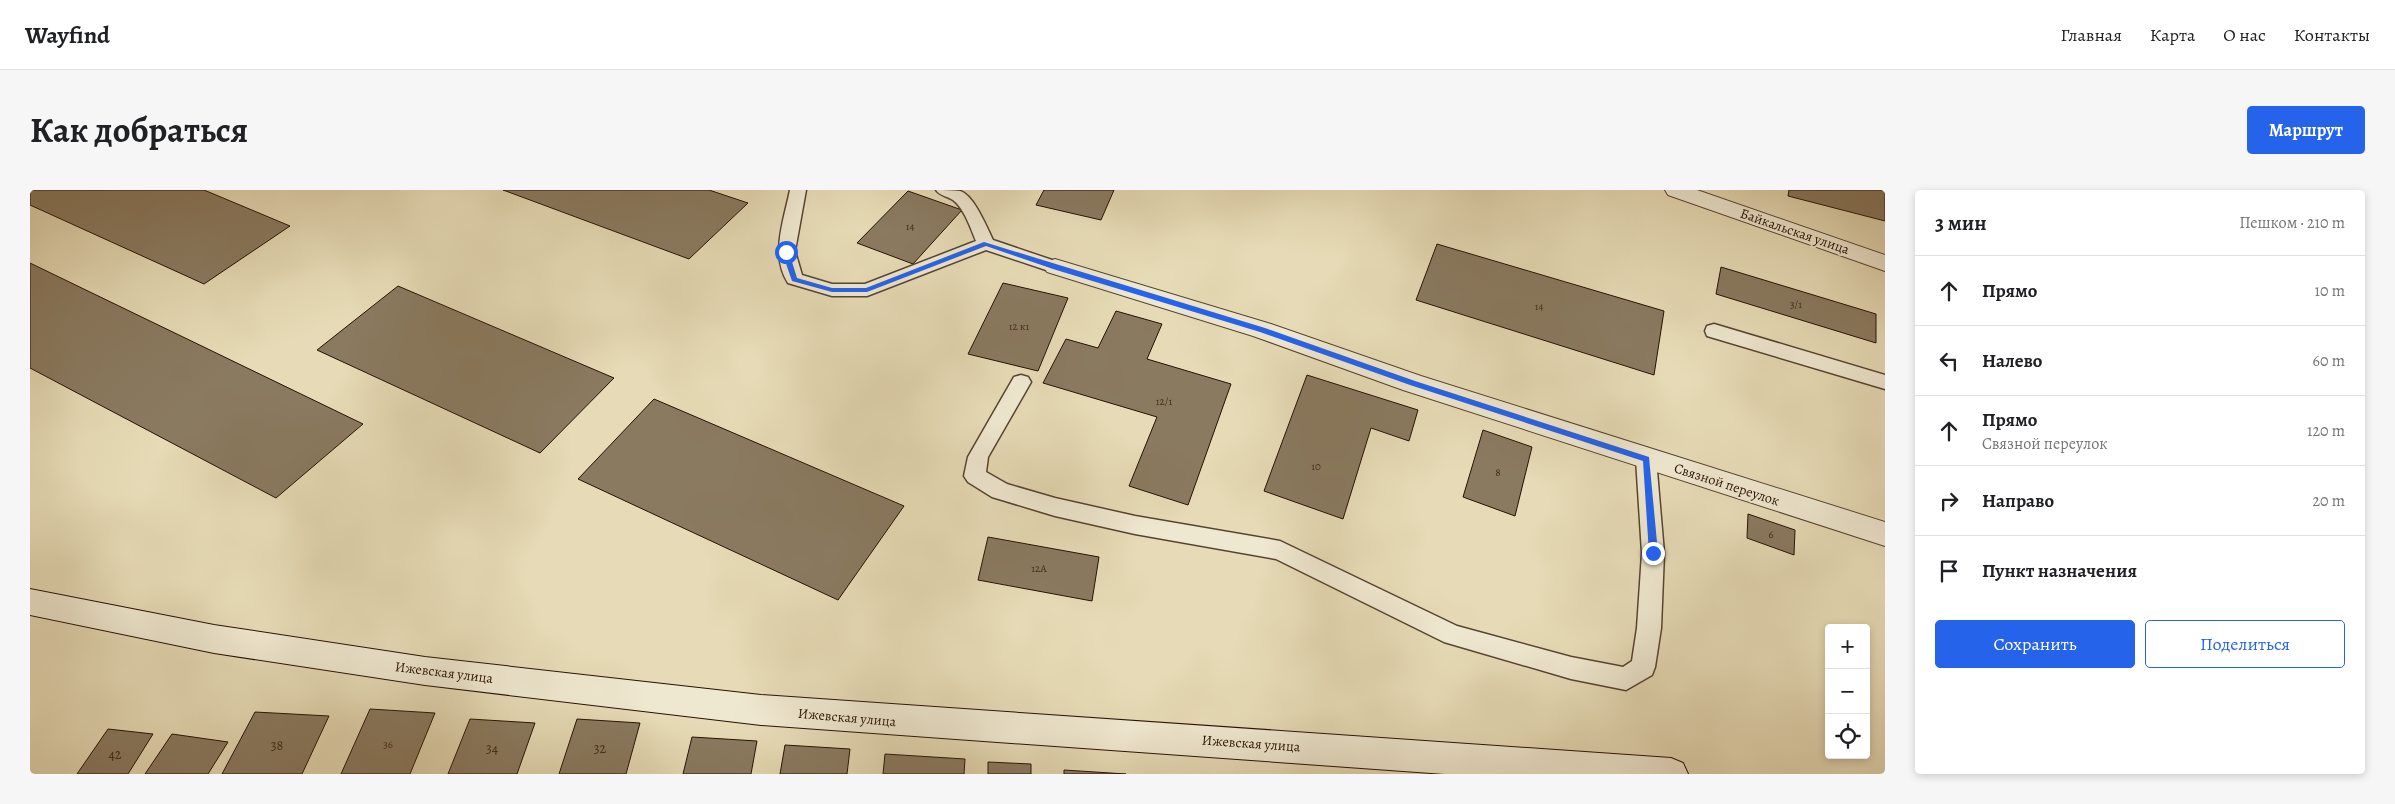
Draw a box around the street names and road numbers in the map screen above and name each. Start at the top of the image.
street label: Байкальская улица [1738,204,1852,259]
street label: Связной переулок [1672,458,1782,510]
street label: Ижевская улица [394,657,495,688]
street label: Ижевская улица [797,704,897,731]
street label: Ижевская улица [1201,731,1301,756]

